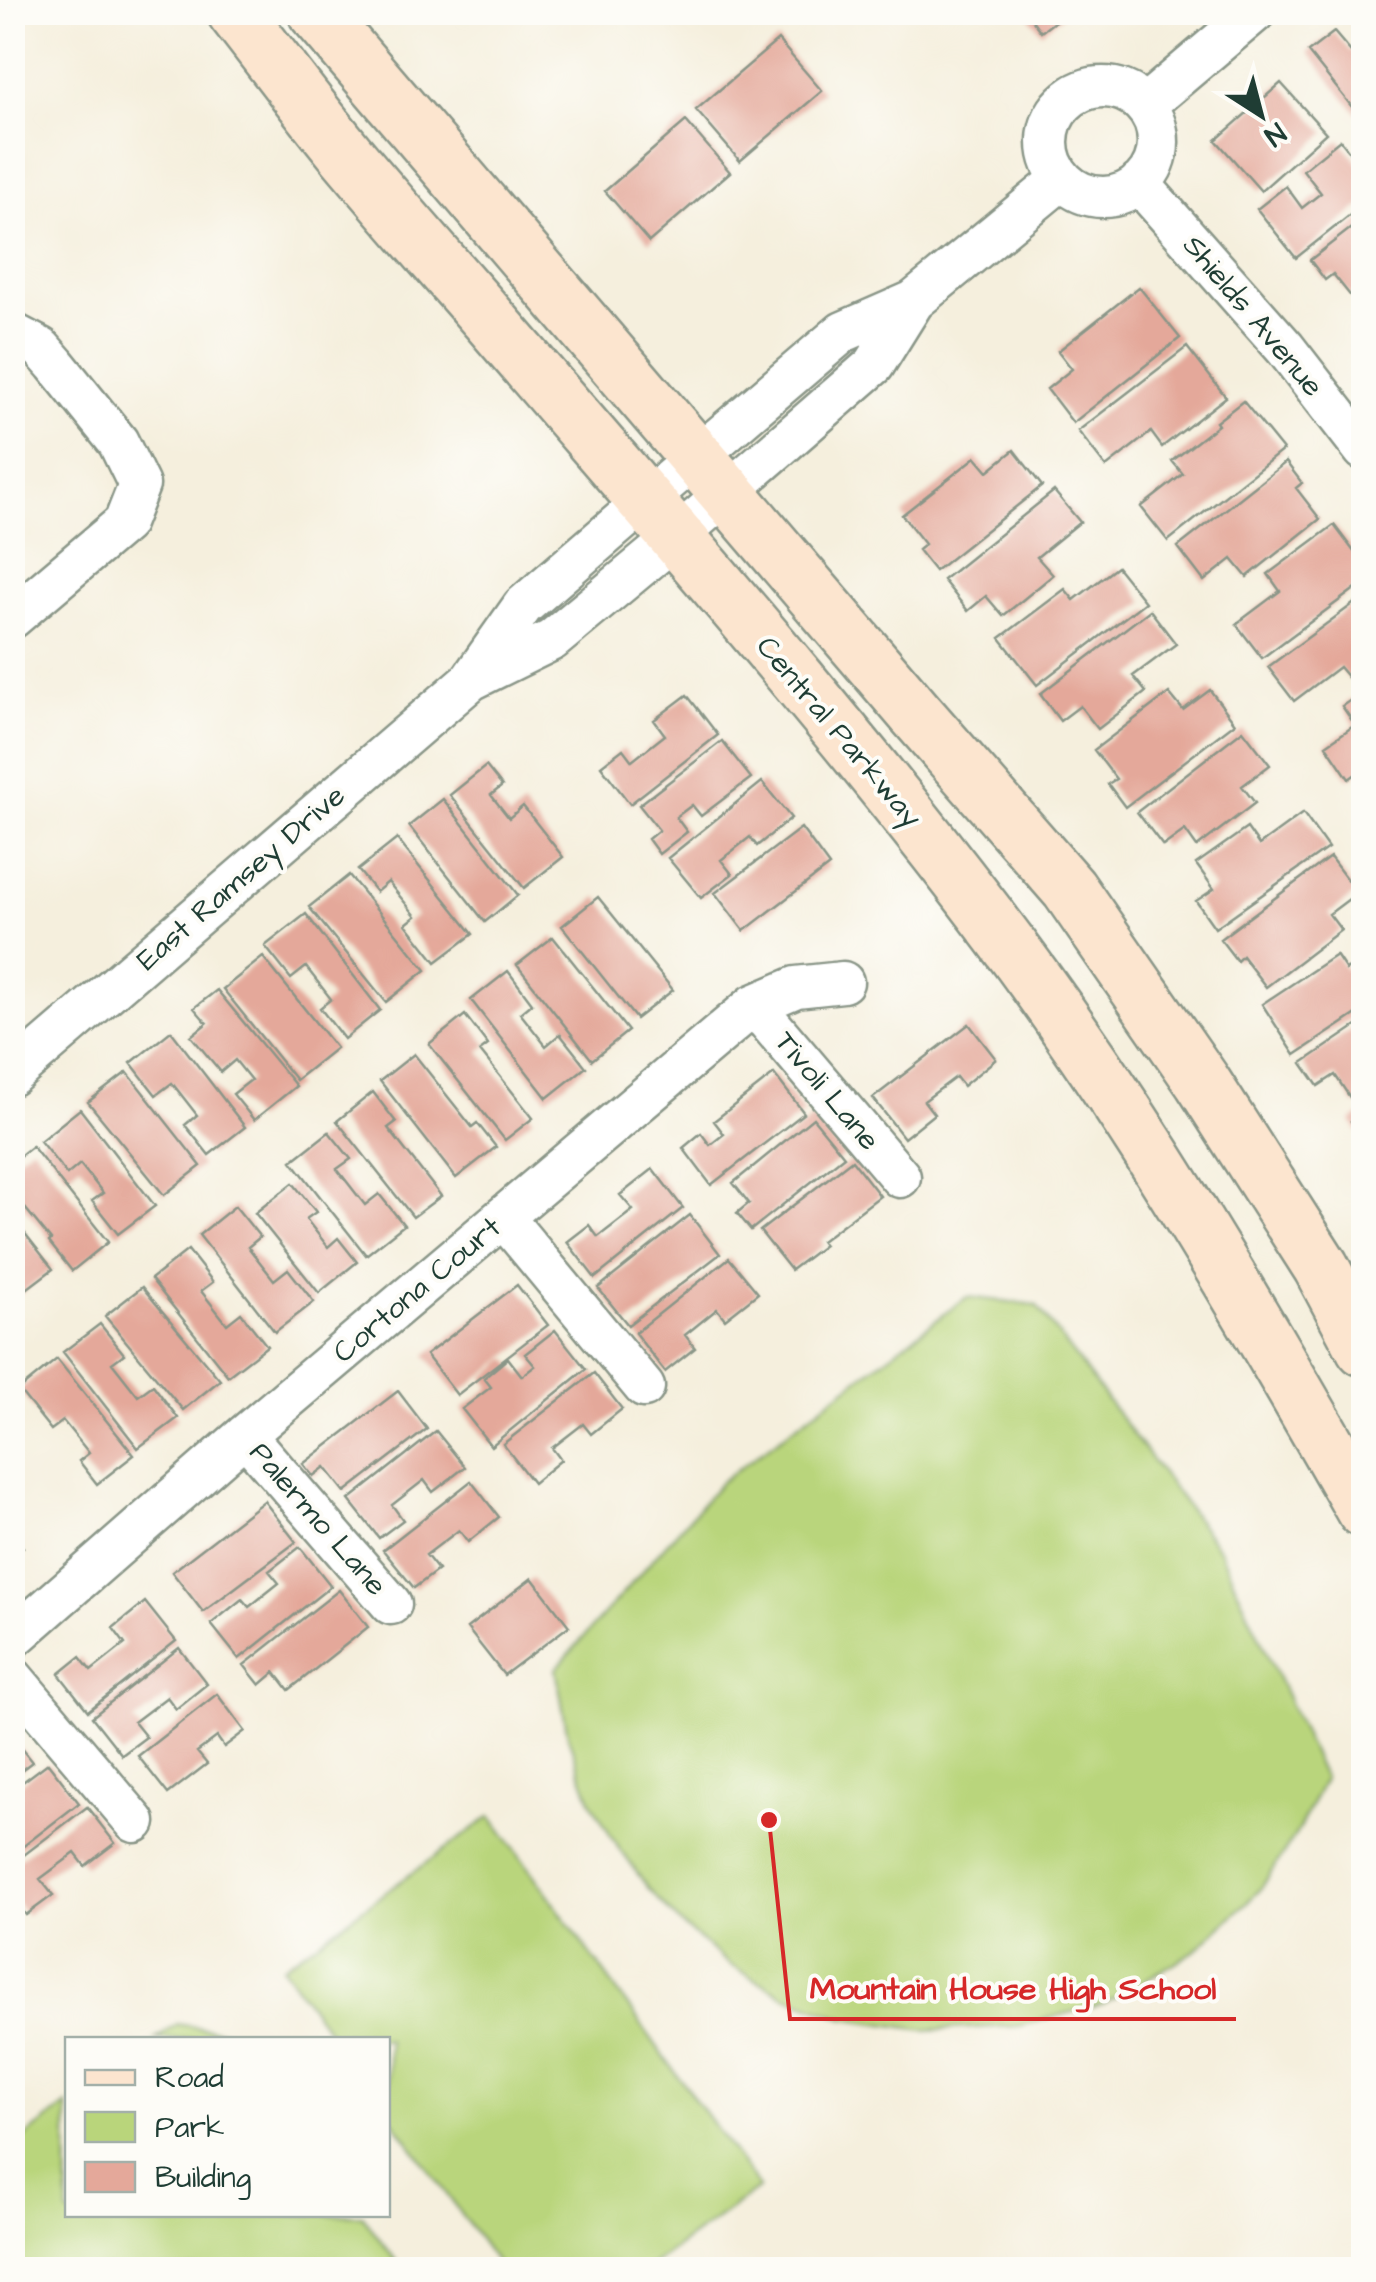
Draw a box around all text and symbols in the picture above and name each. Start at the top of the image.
north arrow [1211,65,1311,165]
text: N [1256,113,1293,155]
street label: Shields Avenue [1173,226,1333,406]
street label: Central Parkway [745,627,932,837]
street label: East Ramsey Drive [127,775,355,981]
street label: Tivoli Lane [765,1022,889,1160]
street label: Cortona Court [324,1207,510,1373]
street label: Palermo Lane [239,1433,397,1605]
callout: Mountain House High School [790,1957,1236,2019]
text: Mountain House High School [810,1967,1216,2013]
legend [65,2037,390,2217]
text: Road [155,2057,224,2099]
text: Park [155,2107,224,2149]
text: Building [155,2157,251,2200]

